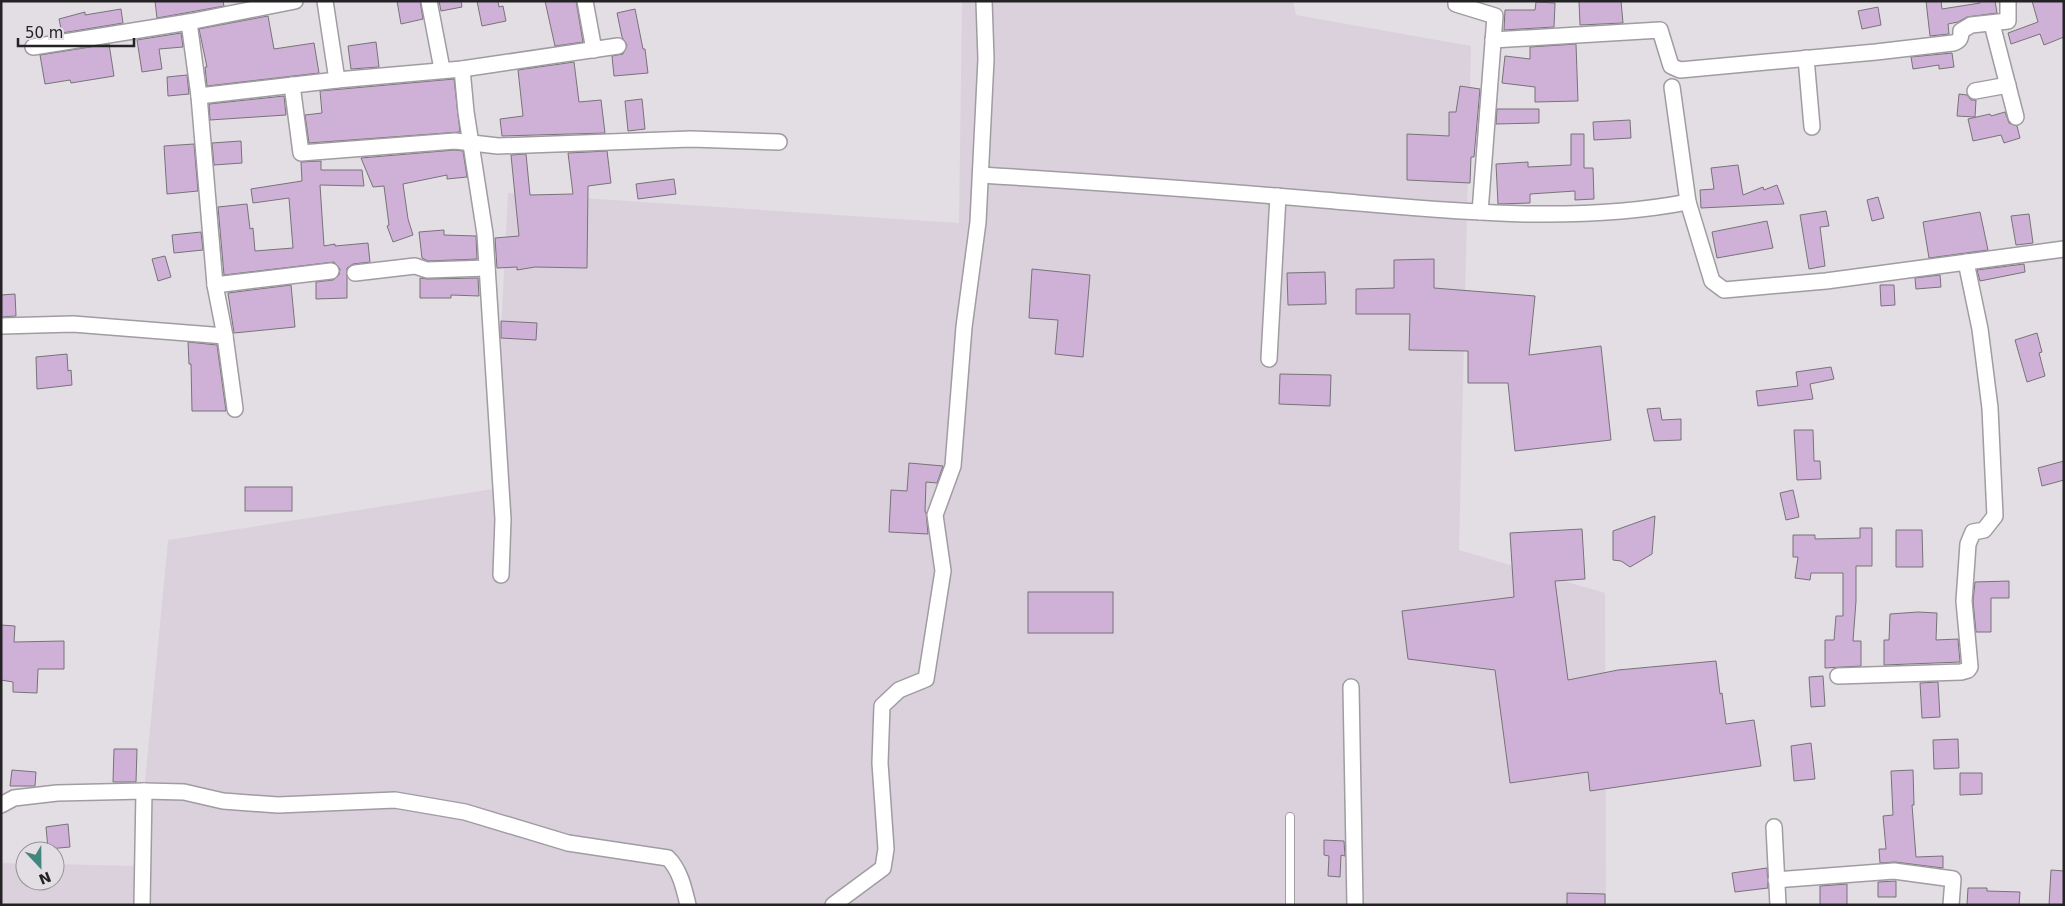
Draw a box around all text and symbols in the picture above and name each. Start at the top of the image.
scale bar [18,15,134,47]
text: 50 m [25,24,63,42]
north arrow [15,841,65,891]
text: N [36,868,53,888]

